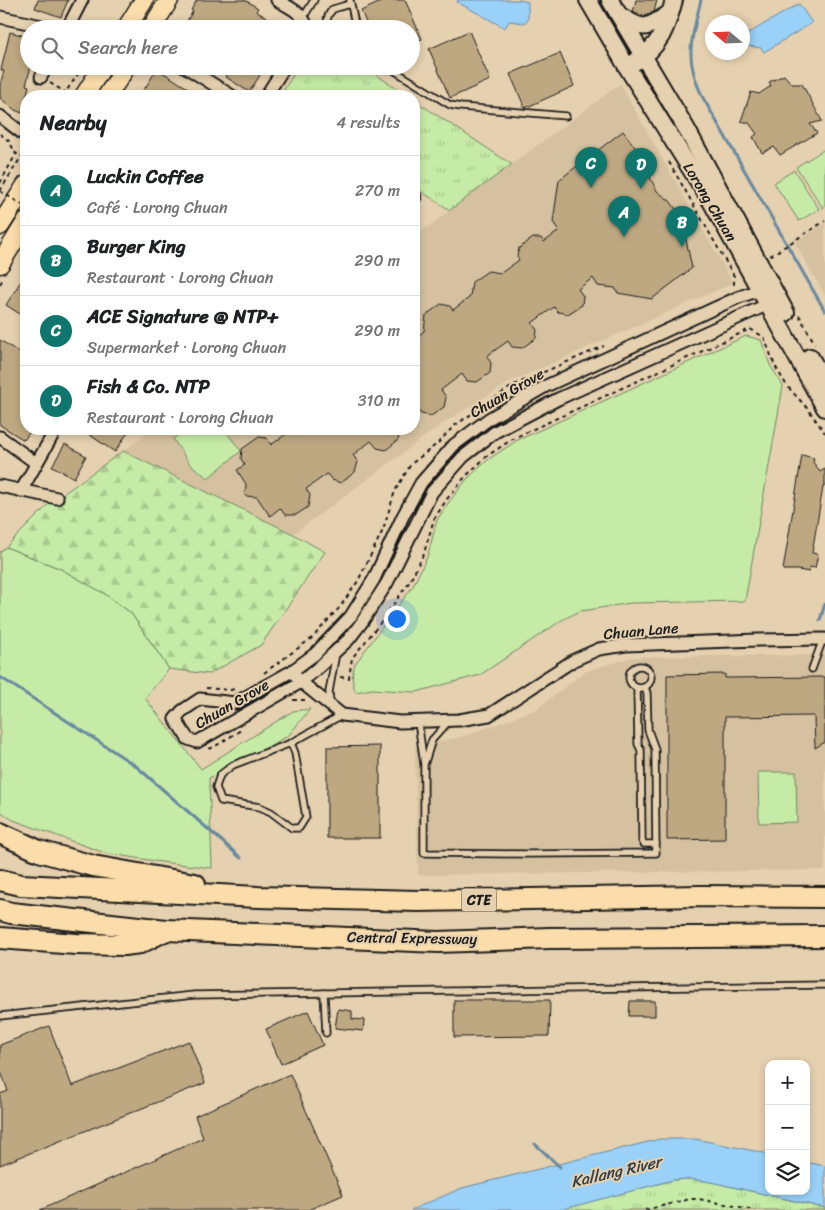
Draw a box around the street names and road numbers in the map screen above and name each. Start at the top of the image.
street label: Lorong Chuan [676,157,744,247]
street label: Chuan Grove [465,361,549,425]
street label: Chuan Lane [602,615,680,647]
street label: Chuan Grove [190,672,274,736]
road number: CTE [462,888,496,912]
street label: Central Expressway [347,924,477,952]

